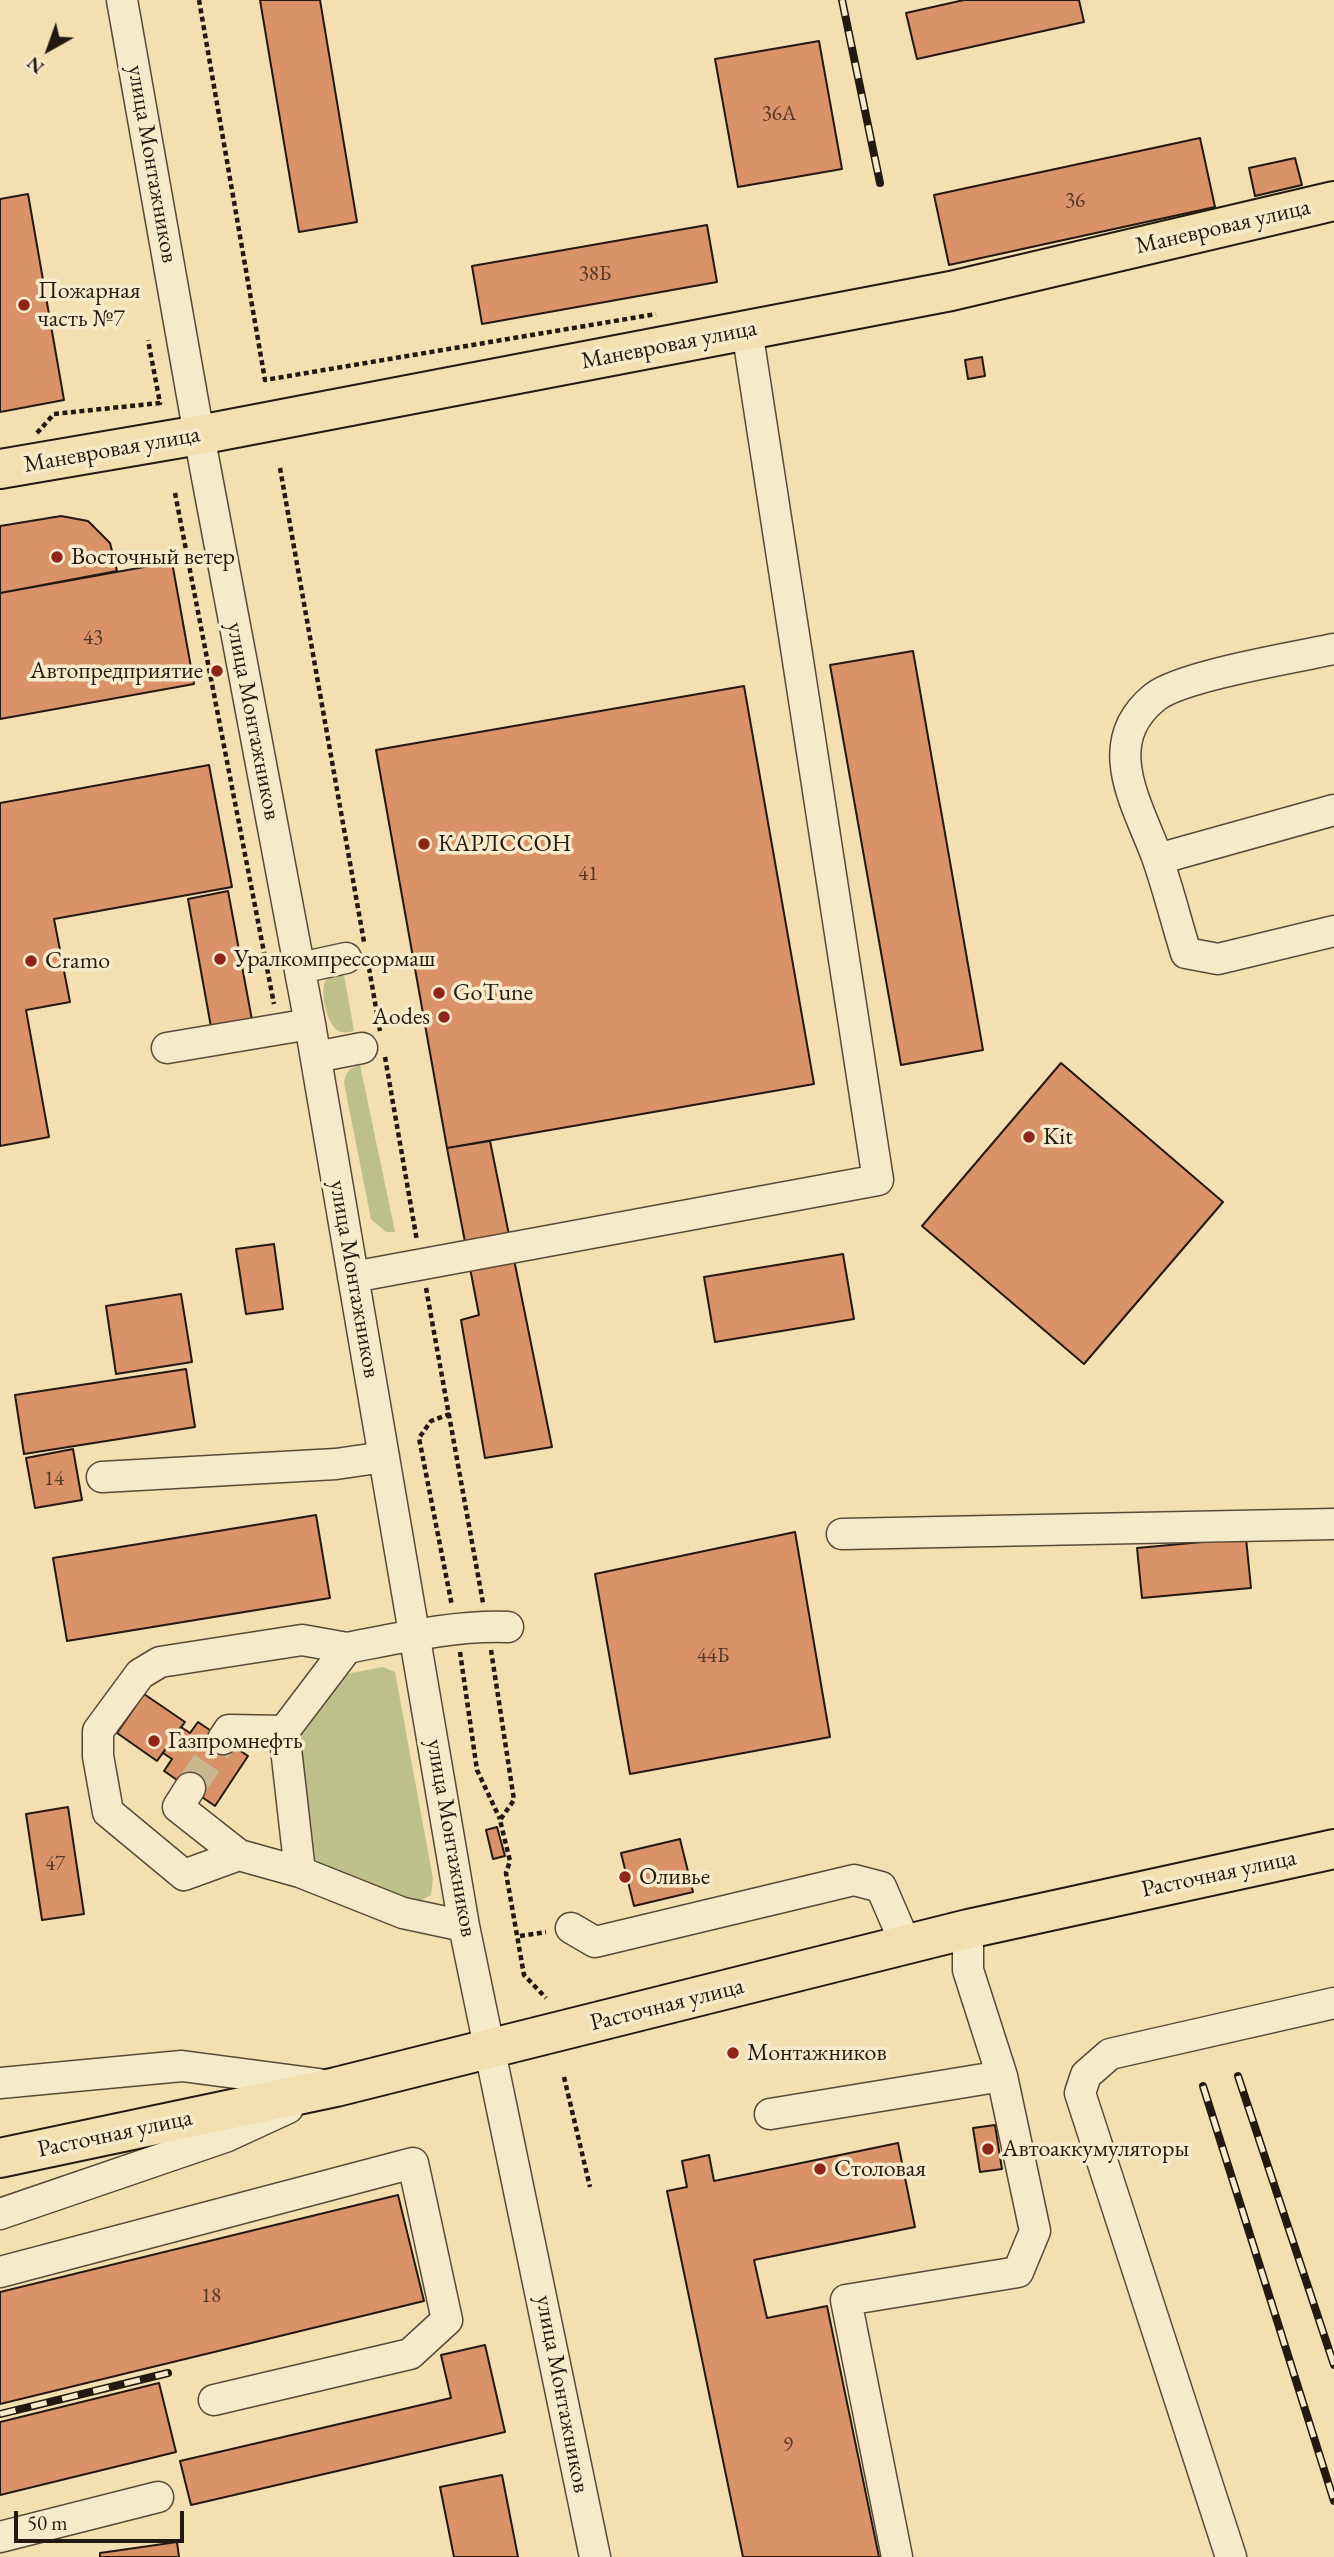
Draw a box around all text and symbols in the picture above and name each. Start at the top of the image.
north arrow [14,14,84,84]
text: N [21,51,49,80]
street label: улица Монтажников [120,63,184,265]
house number: 36А [762,101,796,127]
house number: 36 [1065,188,1085,214]
street label: Маневровая улица [1133,193,1313,261]
house number: 38Б [579,261,611,287]
place label: Пожарная часть №7 [38,277,140,333]
marker: Пожарная часть №7 [16,297,32,313]
street label: Маневровая улица [579,314,759,376]
street label: Маневровая улица [22,420,202,480]
place label: Восточный ветер [71,543,235,571]
marker: Восточный ветер [49,549,65,565]
street label: улица Монтажников [220,620,286,822]
house number: 43 [83,625,103,651]
place label: Автопредприятие [30,657,203,685]
marker: Автопредприятие [209,663,225,679]
place label: КАРЛССОН [438,830,571,858]
marker: КАРЛССОН [416,836,432,852]
house number: 41 [578,861,598,887]
place label: Уралкомпрессормаш [234,945,435,973]
place label: Cramo [45,947,110,975]
marker: Уралкомпрессормаш [212,951,228,967]
marker: Cramo [23,953,39,969]
place label: GoTune [453,979,533,1007]
marker: GoTune [431,985,447,1001]
place label: Aodes [372,1003,430,1031]
marker: Aodes [436,1009,452,1025]
place label: Kit [1043,1123,1073,1151]
marker: Kit [1021,1129,1037,1145]
street label: улица Монтажников [322,1178,386,1380]
house number: 14 [44,1466,64,1492]
house number: 44Б [697,1643,729,1669]
place label: Газпромнефть [168,1727,303,1755]
marker: Газпромнефть [146,1733,162,1749]
street label: улица Монтажников [419,1737,483,1939]
street label: Расточная улица [1139,1844,1299,1904]
house number: 47 [45,1851,65,1877]
place label: Оливье [639,1863,710,1891]
marker: Оливье [617,1869,633,1885]
street label: Расточная улица [587,1972,747,2038]
place label: Монтажников [747,2039,887,2067]
marker: Монтажников [725,2045,741,2061]
street label: Расточная улица [35,2104,195,2164]
place label: Автоаккумуляторы [1002,2135,1189,2163]
marker: Автоаккумуляторы [980,2141,996,2157]
place label: Столовая [834,2155,926,2183]
marker: Столовая [812,2161,828,2177]
house number: 18 [201,2283,221,2309]
street label: улица Монтажников [529,2293,595,2495]
house number: 9 [783,2432,793,2458]
scale bar [18,2498,187,2542]
text: 50 m [27,2509,68,2536]

